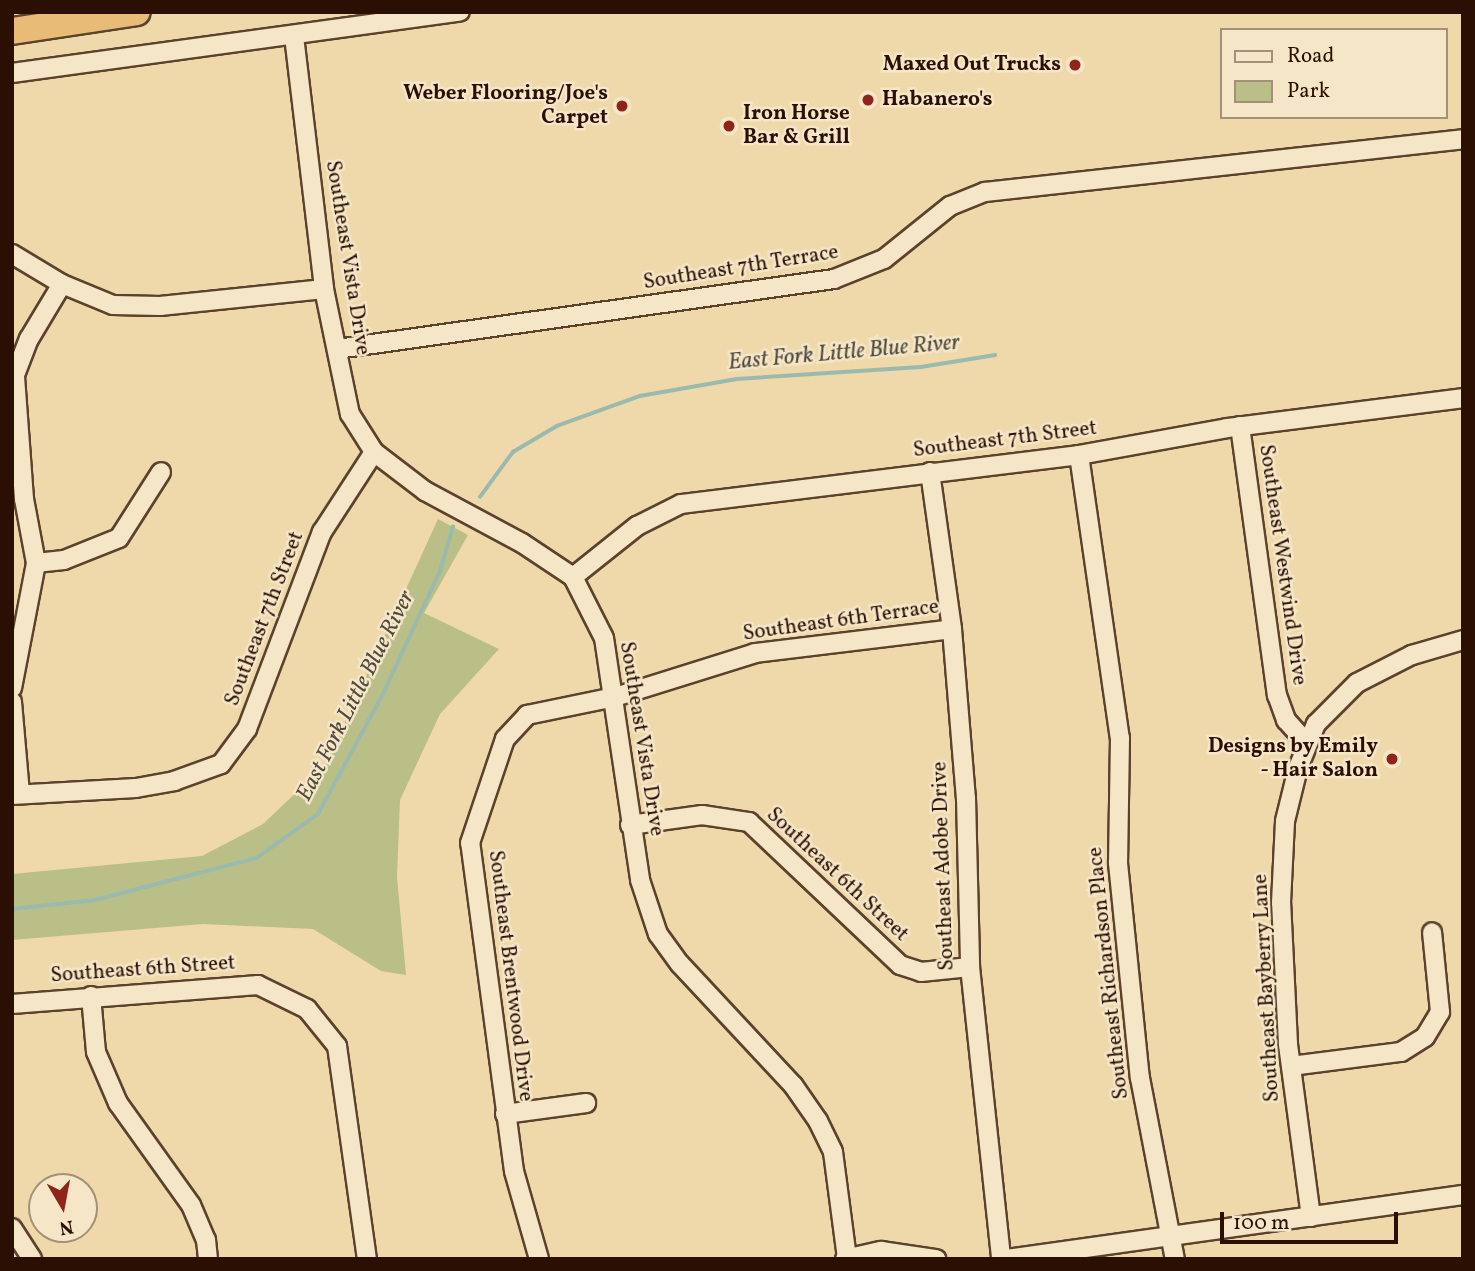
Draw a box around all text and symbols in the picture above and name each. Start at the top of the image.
legend [1220,28,1447,119]
text: Road [1287,42,1334,71]
place label: Maxed Out Trucks [882,52,1061,78]
marker: Maxed Out Trucks [1067,57,1083,73]
text: Park [1287,77,1330,106]
place label: Weber Flooring/Joe's Carpet [403,81,608,131]
place label: Habanero's [882,87,992,113]
marker: Habanero's [860,92,876,108]
marker: Weber Flooring/Joe's Carpet [614,98,630,114]
place label: Iron Horse Bar & Grill [743,101,850,151]
marker: Iron Horse Bar & Grill [721,118,737,134]
street label: Southeast Vista Drive [319,159,375,357]
street label: Southeast 7th Terrace [641,240,841,296]
water label: East Fork Little Blue River [727,329,961,377]
street label: Southeast 7th Street [912,416,1098,464]
street label: Southeast Westwind Drive [1253,443,1311,687]
street label: Southeast 7th Street [220,528,310,710]
water label: East Fork Little Blue River [291,586,421,806]
street label: Southeast 6th Terrace [741,595,941,647]
street label: Southeast Vista Drive [613,640,669,838]
place label: Designs by Emily - Hair Salon [1208,734,1378,784]
marker: Designs by Emily - Hair Salon [1384,751,1400,767]
street label: Southeast Adobe Drive [928,761,960,971]
street label: Southeast 6th Street [761,803,913,947]
street label: Southeast Richardson Place [1083,845,1135,1101]
street label: Southeast Brentwood Drive [482,849,538,1103]
street label: Southeast Bayberry Lane [1248,873,1286,1103]
street label: Southeast 6th Street [50,951,236,989]
north arrow [28,1173,98,1243]
scale bar [1223,1198,1402,1242]
text: 100 m [1233,1209,1290,1238]
text: N [57,1213,75,1241]

